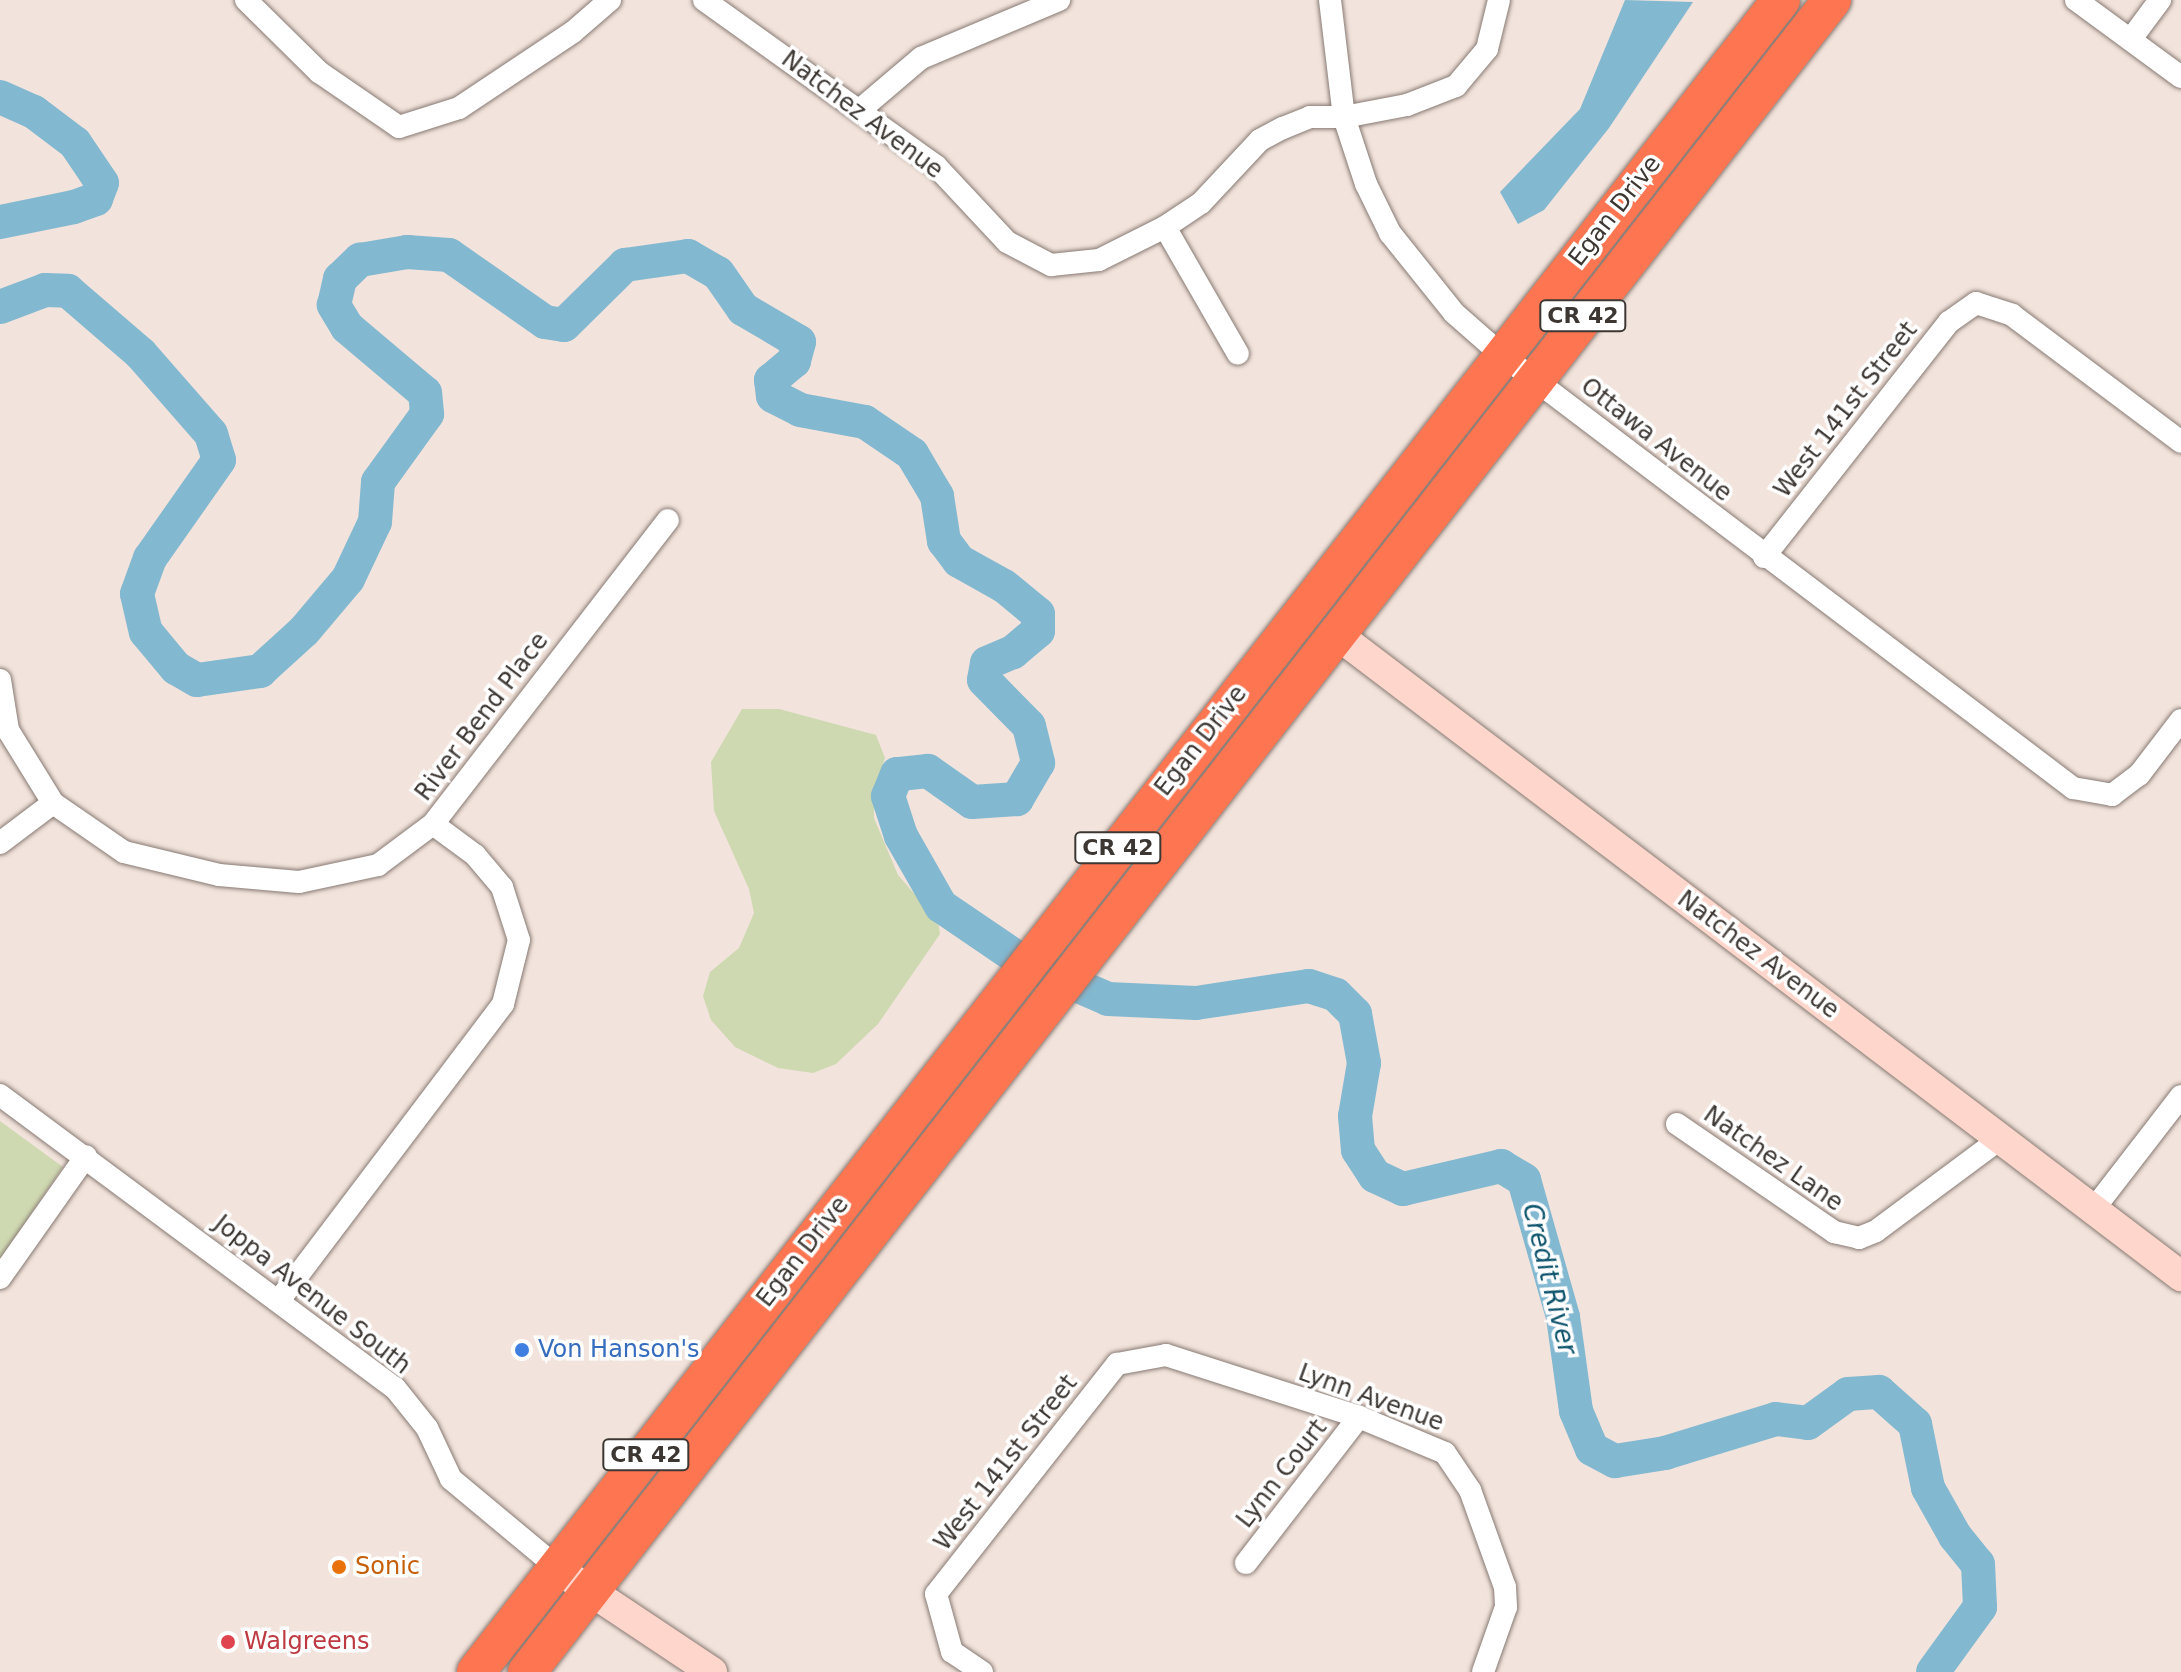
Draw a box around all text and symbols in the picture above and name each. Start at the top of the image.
street label: Natchez Avenue [776,45,948,185]
street label: Egan Drive [1563,150,1667,272]
road number: CR 42 [1539,298,1627,334]
street label: West 141st Street [1768,316,1924,504]
street label: Ottawa Avenue [1575,372,1737,508]
street label: River Bend Place [409,627,555,807]
street label: Egan Drive [1149,680,1253,802]
road number: CR 42 [1074,830,1162,866]
street label: Natchez Avenue [1672,885,1844,1025]
street label: Natchez Lane [1698,1100,1848,1218]
street label: Egan Drive [751,1191,855,1313]
water label: Credit River [1515,1200,1583,1358]
street label: Joppa Avenue South [208,1209,416,1381]
place label: Von Hanson's [538,1336,700,1364]
marker: Von Hanson's [513,1341,531,1359]
street label: Lynn Avenue [1294,1358,1448,1438]
street label: West 141st Street [928,1369,1084,1557]
street label: Lynn Court [1231,1414,1333,1534]
road number: CR 42 [602,1437,690,1473]
place label: Sonic [355,1553,420,1581]
marker: Sonic [330,1558,348,1576]
place label: Walgreens [244,1628,369,1656]
marker: Walgreens [219,1633,237,1651]

